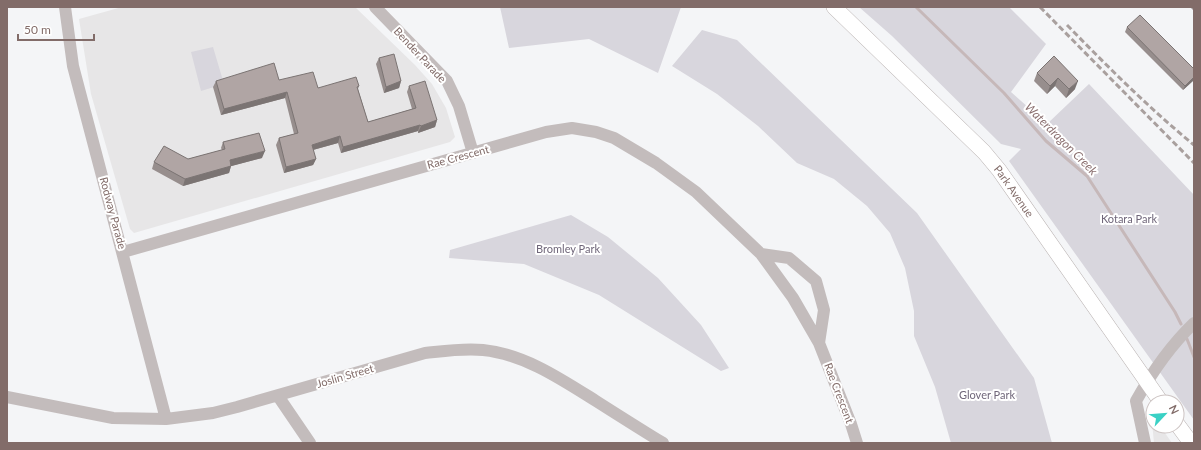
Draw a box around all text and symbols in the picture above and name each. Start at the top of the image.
scale bar [18,16,94,42]
text: 50 m [24,22,51,37]
street label: Bender Parade [391,24,449,85]
water label: Waterdragon Creek [1022,99,1101,178]
street label: Rae Crescent [425,142,490,171]
street label: Park Avenue [992,162,1037,220]
street label: Rodway Parade [98,175,129,251]
park label: Kotara Park [1101,212,1157,225]
park label: Bromley Park [536,242,600,255]
street label: Joslin Street [315,361,375,390]
street label: Rae Crescent [822,361,857,425]
park label: Glover Park [959,388,1015,401]
north arrow [1145,394,1185,434]
text: N [1167,403,1182,416]

